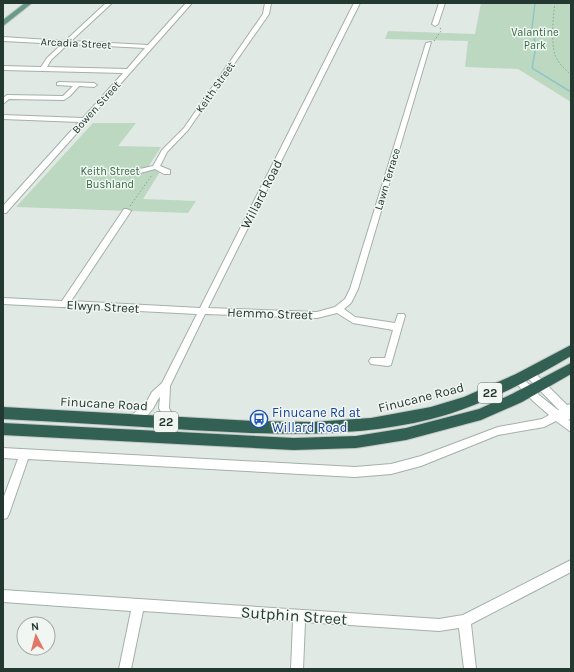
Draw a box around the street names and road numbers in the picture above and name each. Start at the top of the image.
street label: Arcadia Street [40,35,112,52]
street label: Keith Street [193,59,238,115]
street label: Bowen Street [69,78,123,136]
street label: Lawn Terrace [372,146,403,212]
street label: Willard Road [238,157,285,231]
street label: Elwyn Street [66,297,140,316]
street label: Hemmo Street [227,305,313,322]
street label: Finucane Road [377,380,466,415]
road number: 22 [478,383,502,403]
street label: Finucane Road [60,394,148,413]
road number: 22 [154,412,178,432]
street label: Sutphin Street [240,602,348,629]

